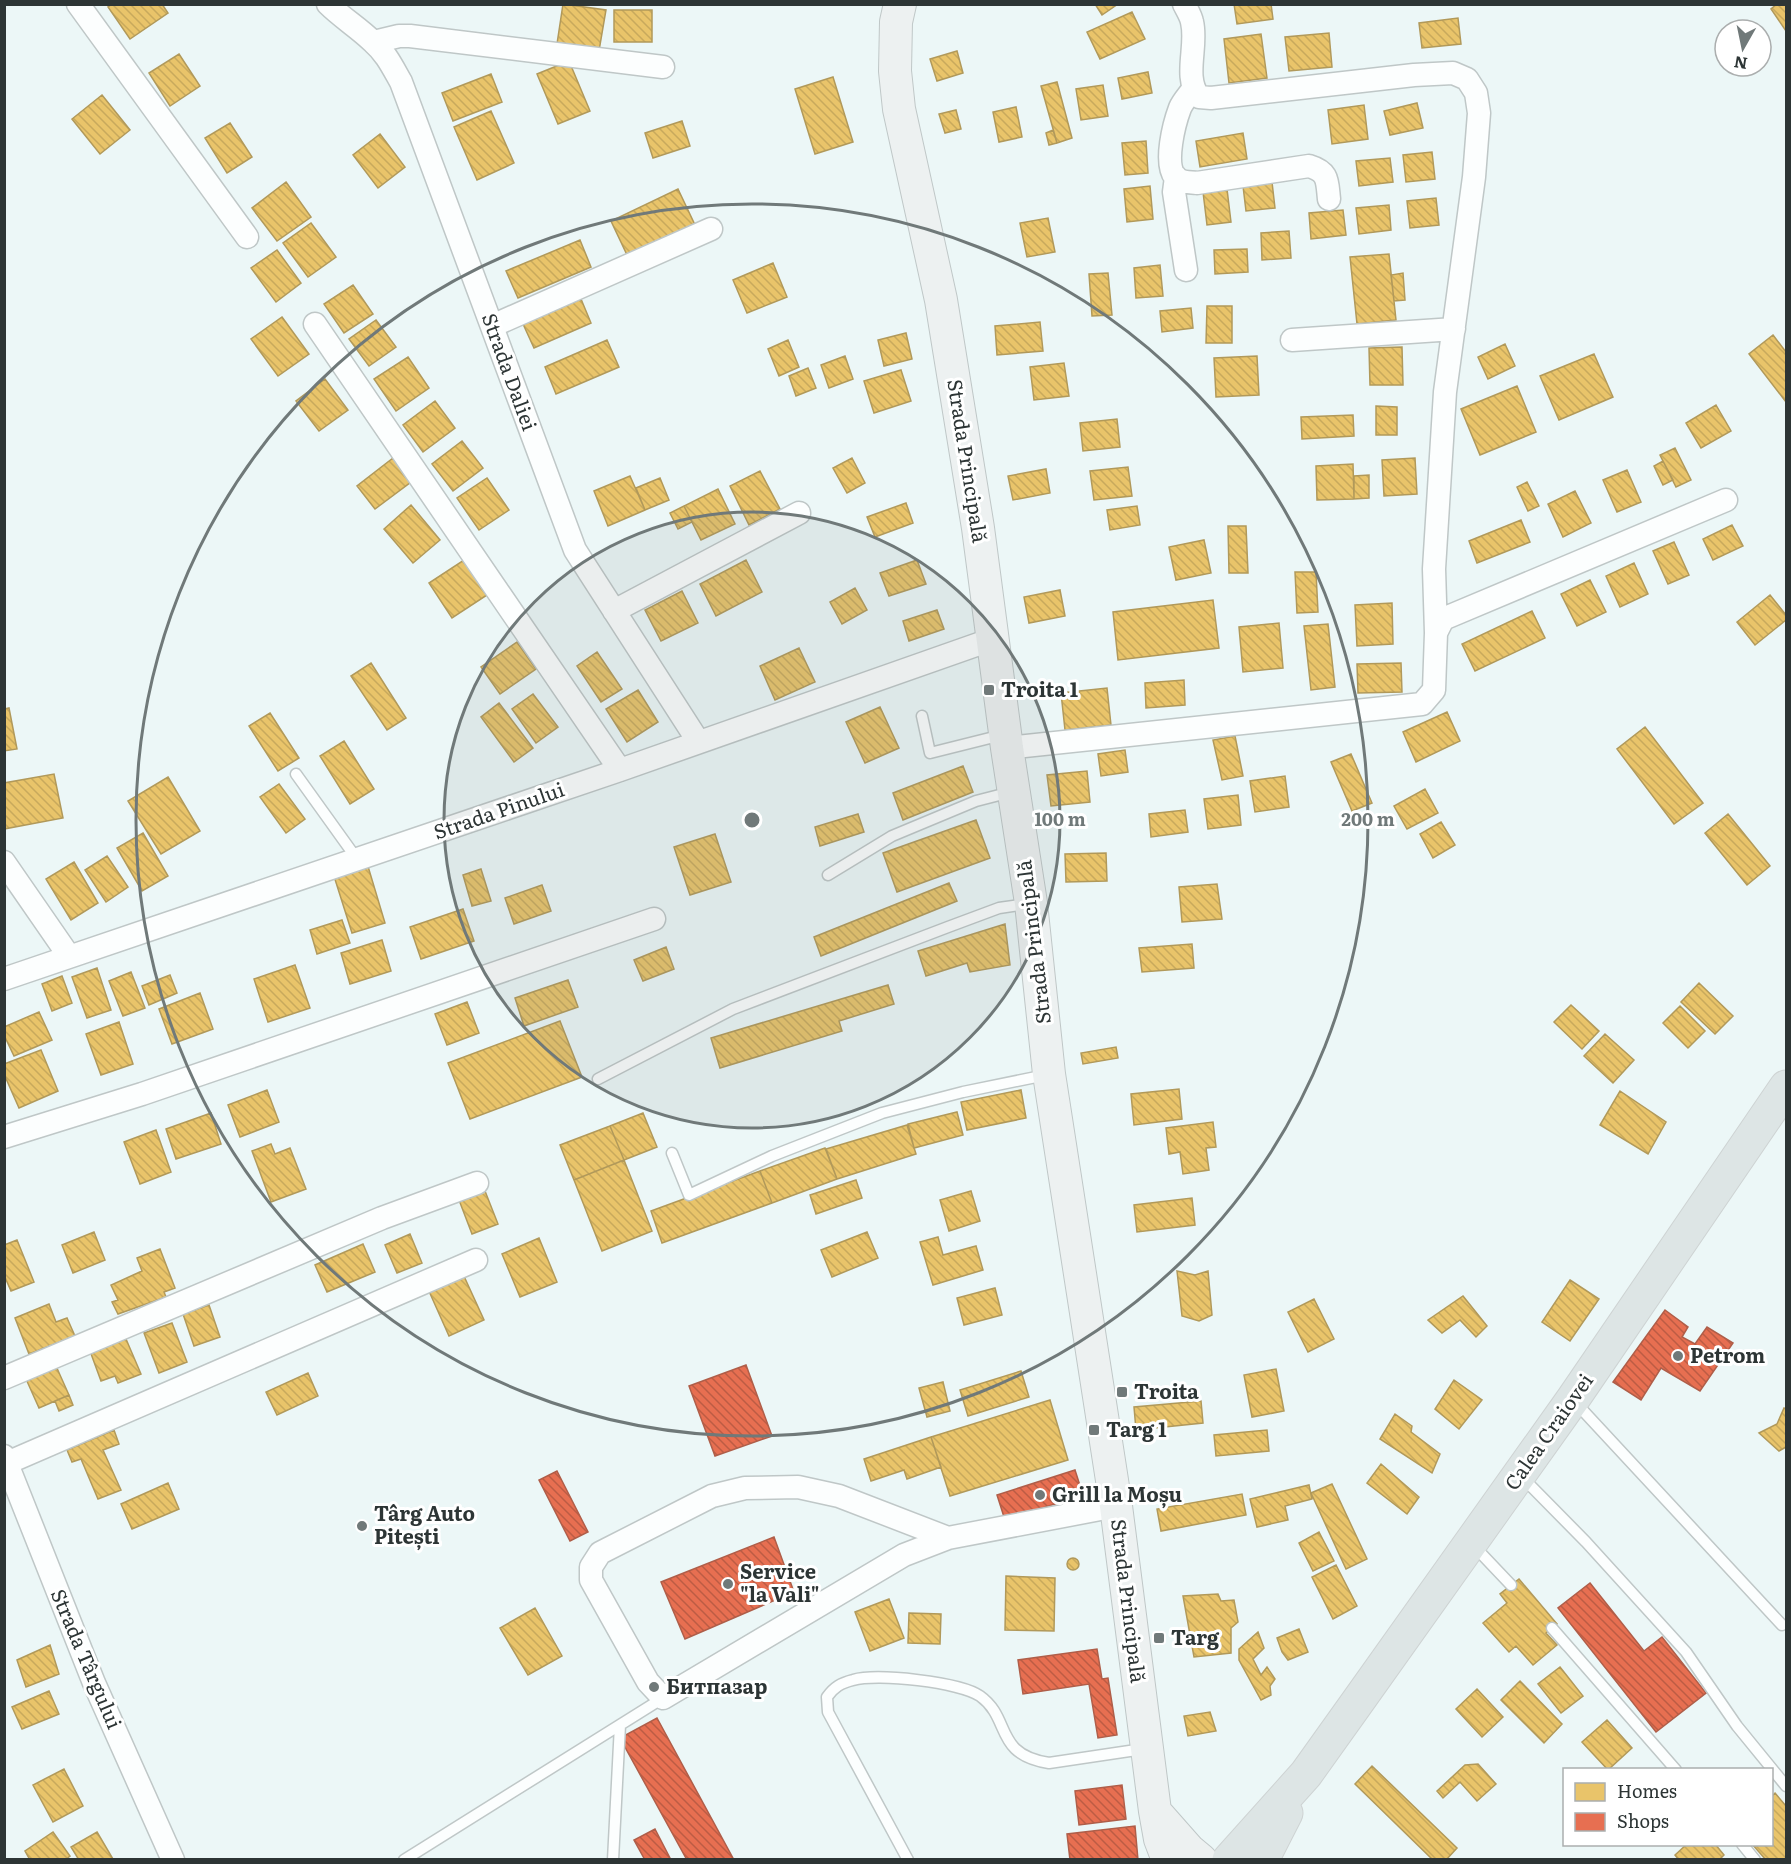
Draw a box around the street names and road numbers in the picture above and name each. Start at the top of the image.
street label: Strada Daliei [476,308,546,435]
street label: Strada Principală [941,377,997,545]
street label: Strada Pinului [429,773,568,845]
street label: Strada Principală [1007,858,1057,1026]
street label: Calea Craiovei [1496,1366,1599,1496]
street label: Strada Principală [1105,1517,1155,1685]
street label: Strada Târgului [45,1584,131,1733]

